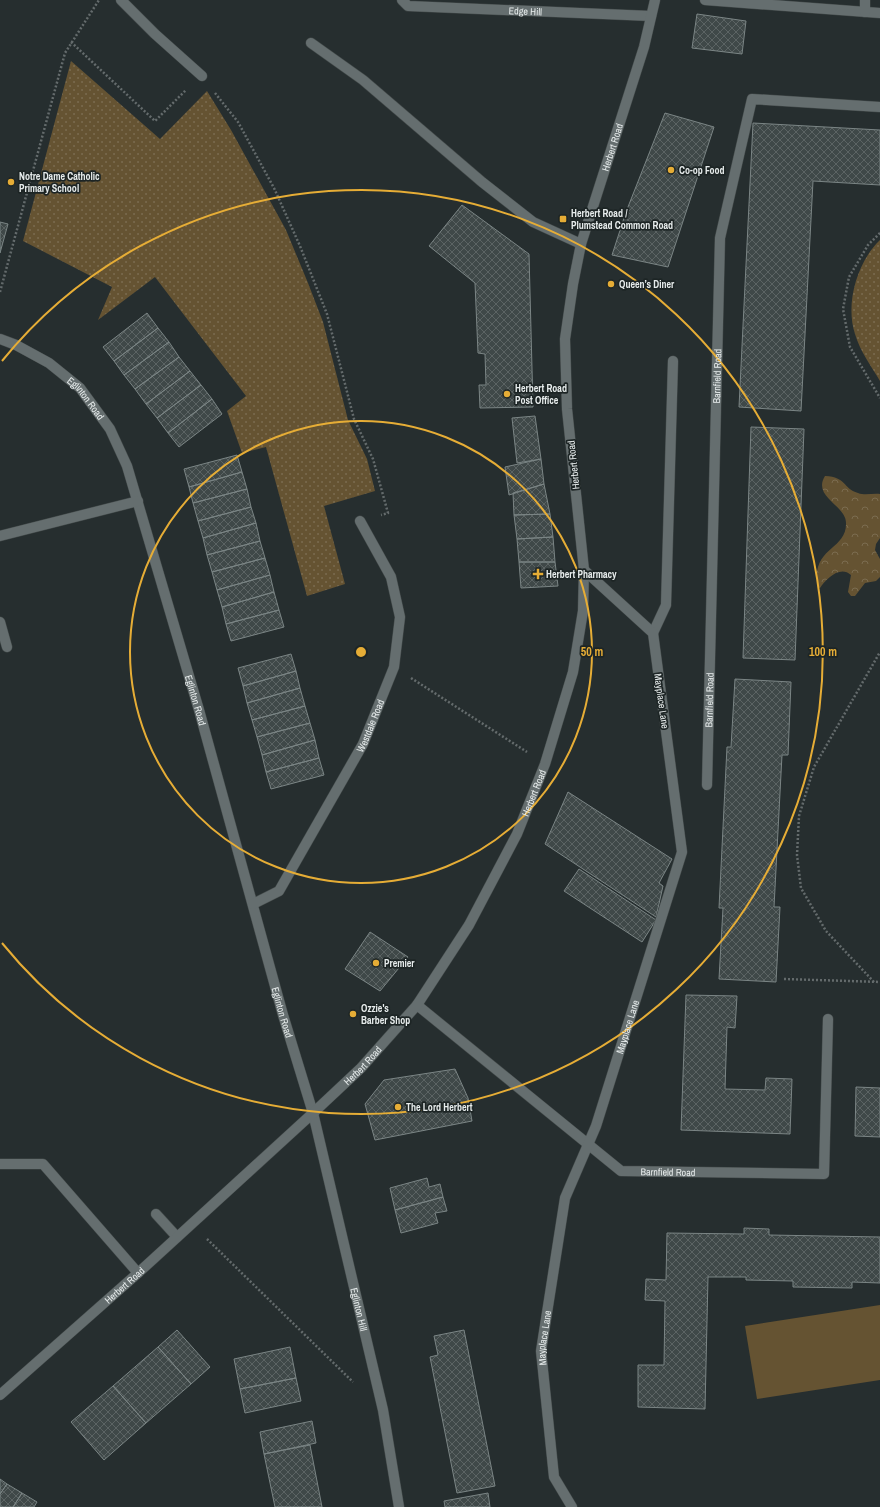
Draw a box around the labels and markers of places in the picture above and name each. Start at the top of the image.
place label: Co-op Food [679,164,725,177]
marker: Co-op Food [666,165,676,175]
place label: Notre Dame Catholic Primary School [19,170,100,195]
marker: Notre Dame Catholic Primary School [6,177,16,187]
place label: Herbert Road / Plumstead Common Road [571,207,673,232]
marker: Herbert Road / Plumstead Common Road [558,214,568,224]
place label: Queen’s Diner [619,278,675,291]
marker: Queen’s Diner [606,279,616,289]
place label: Herbert Road Post Office [515,382,567,407]
marker: Herbert Road Post Office [502,389,512,399]
place label: Herbert Pharmacy [546,568,617,581]
marker: Herbert Pharmacy [533,569,543,579]
centre of rings [354,645,368,659]
place label: Premier [384,957,415,970]
marker: Premier [371,958,381,968]
place label: Ozzie's Barber Shop [361,1002,410,1027]
marker: Ozzie's Barber Shop [348,1009,358,1019]
place label: The Lord Herbert [406,1101,473,1114]
marker: The Lord Herbert [393,1102,403,1112]

